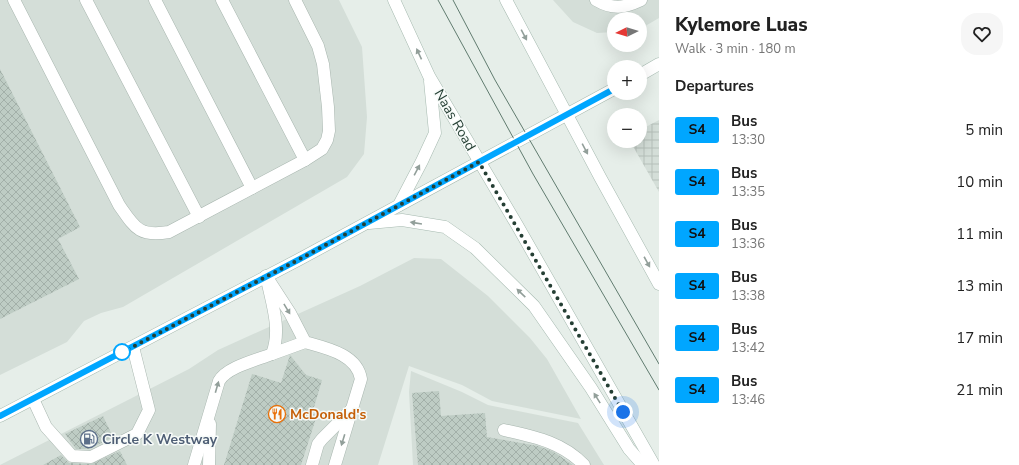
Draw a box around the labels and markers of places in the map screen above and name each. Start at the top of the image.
unlabelled marker [113,343,131,361]
restaurant icon: McDonald's [267,404,287,424]
place label: McDonald's [290,405,367,424]
fuel station icon: Circle K Westway [79,429,99,449]
place label: Circle K Westway [102,430,218,449]

